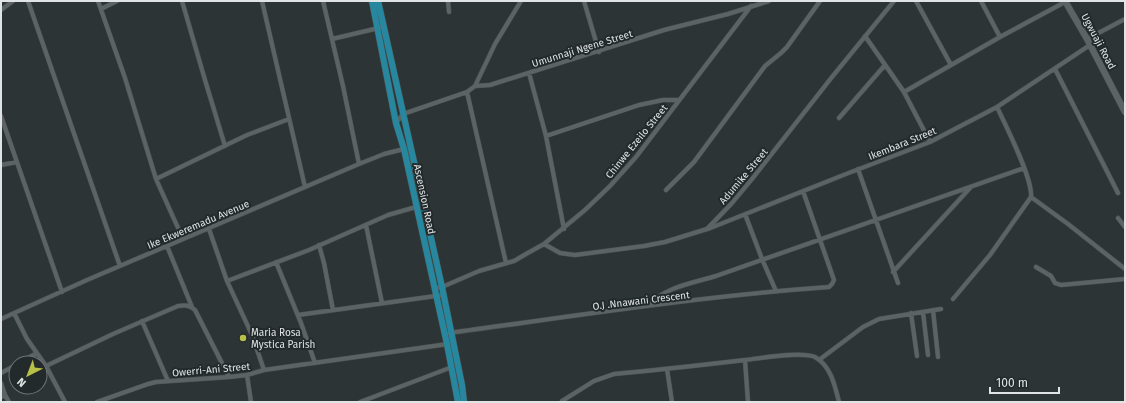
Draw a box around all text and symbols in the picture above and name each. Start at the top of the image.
street label: Ugwuaji Road [1078,12,1118,71]
street label: Umunnaji Ngene Street [530,28,635,70]
street label: Chinwe Ezeilo Street [603,102,671,181]
street label: Ikembara Street [867,125,938,163]
street label: Adumike Street [717,146,771,207]
street label: Ascension Road [411,163,437,235]
street label: Ike Ekweremadu Avenue [145,198,251,252]
street label: O.J .Nnawani Crescent [592,289,691,313]
place label: Maria Rosa Mystica Parish [251,327,315,351]
marker: Maria Rosa Mystica Parish [238,333,248,343]
north arrow [8,355,48,395]
street label: Owerri-Ani Street [172,361,251,379]
scale bar [990,369,1059,395]
text: N [15,375,29,389]
text: 100 m [996,376,1028,390]

